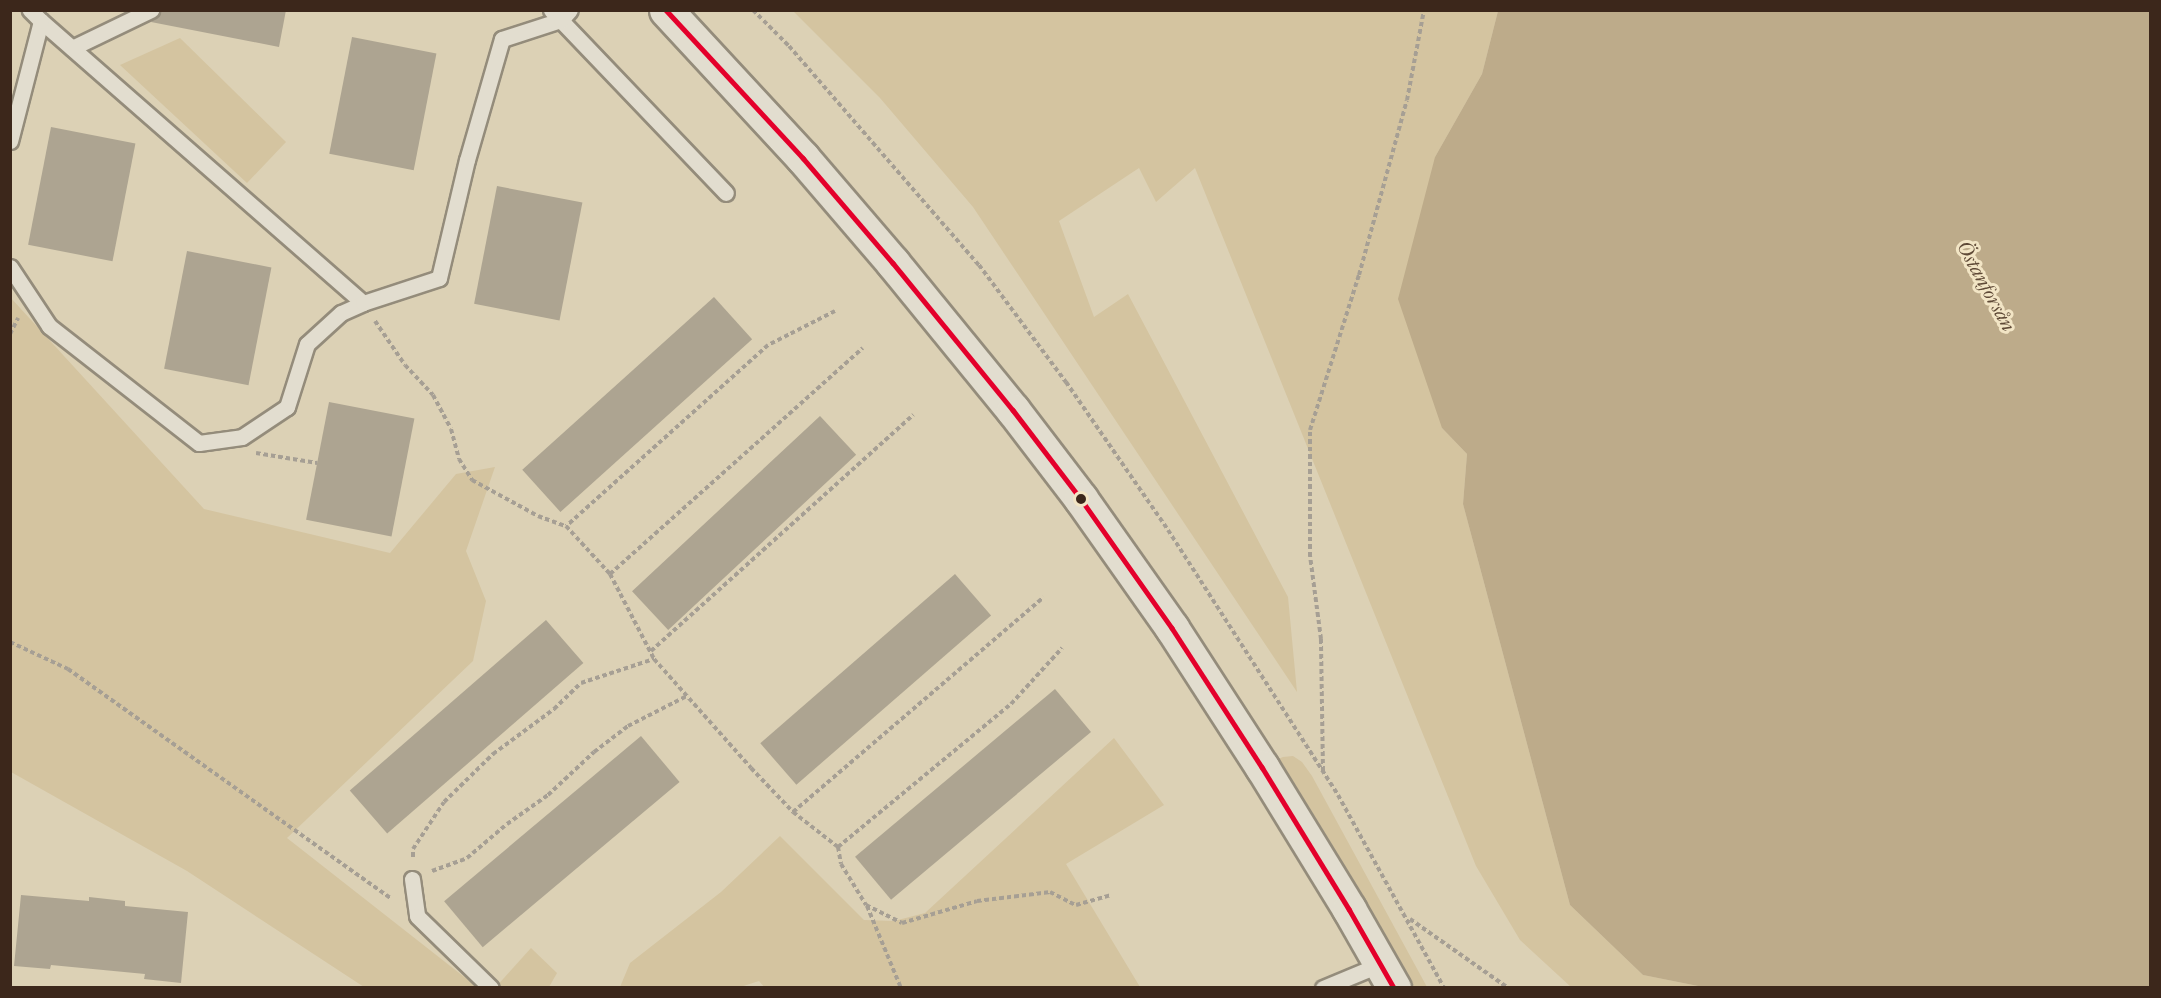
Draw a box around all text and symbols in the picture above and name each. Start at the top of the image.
water label: Östanforsån [1951,237,2021,335]
unlabelled marker [1075,493,1087,505]

